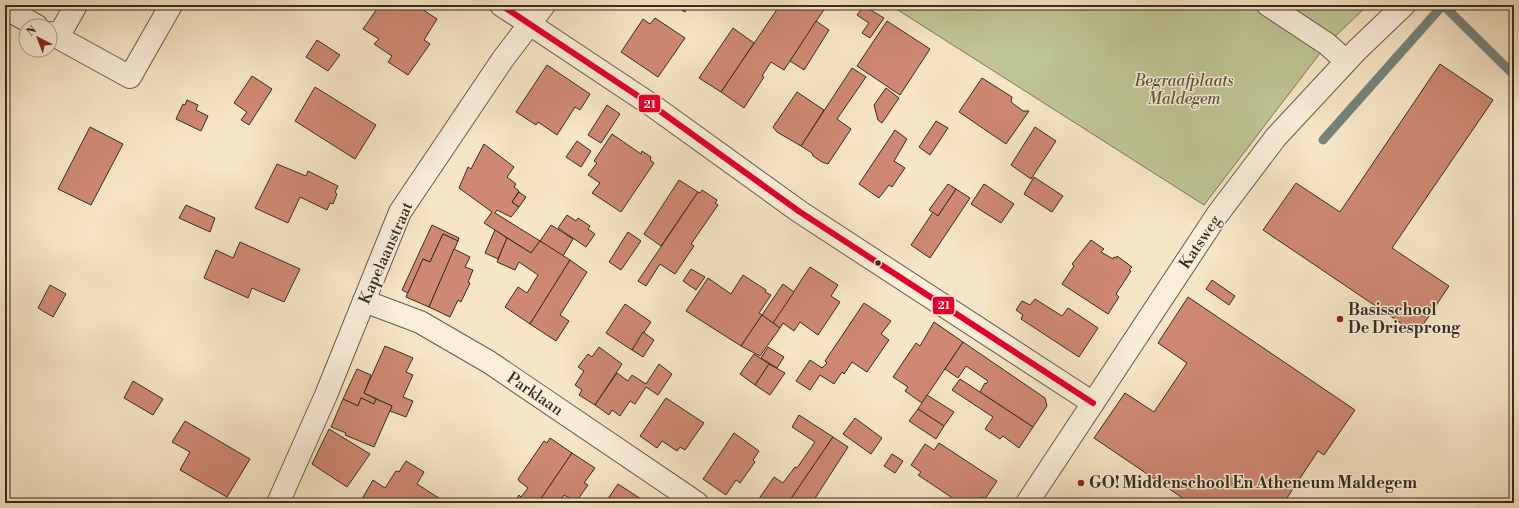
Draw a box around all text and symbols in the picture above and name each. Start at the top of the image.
north arrow [18,18,58,58]
text: N [24,23,40,39]
park label: Begraafplaats Maldegem [1133,71,1234,109]
line badge: 21 [638,94,661,113]
text: 21 [644,98,657,112]
street label: Kapelaanstraat [355,199,418,307]
street label: Katsweg [1175,211,1226,273]
unlabelled marker [873,258,883,268]
line badge: 21 [932,296,955,315]
text: 21 [938,299,951,313]
place label: Basisschool De Driesprong [1348,300,1461,338]
marker: Basisschool De Driesprong [1335,314,1345,324]
street label: Parklaan [503,368,567,420]
place label: GO! Middenschool En Atheneum Maldegem [1089,473,1417,493]
marker: GO! Middenschool En Atheneum Maldegem [1076,478,1086,488]

